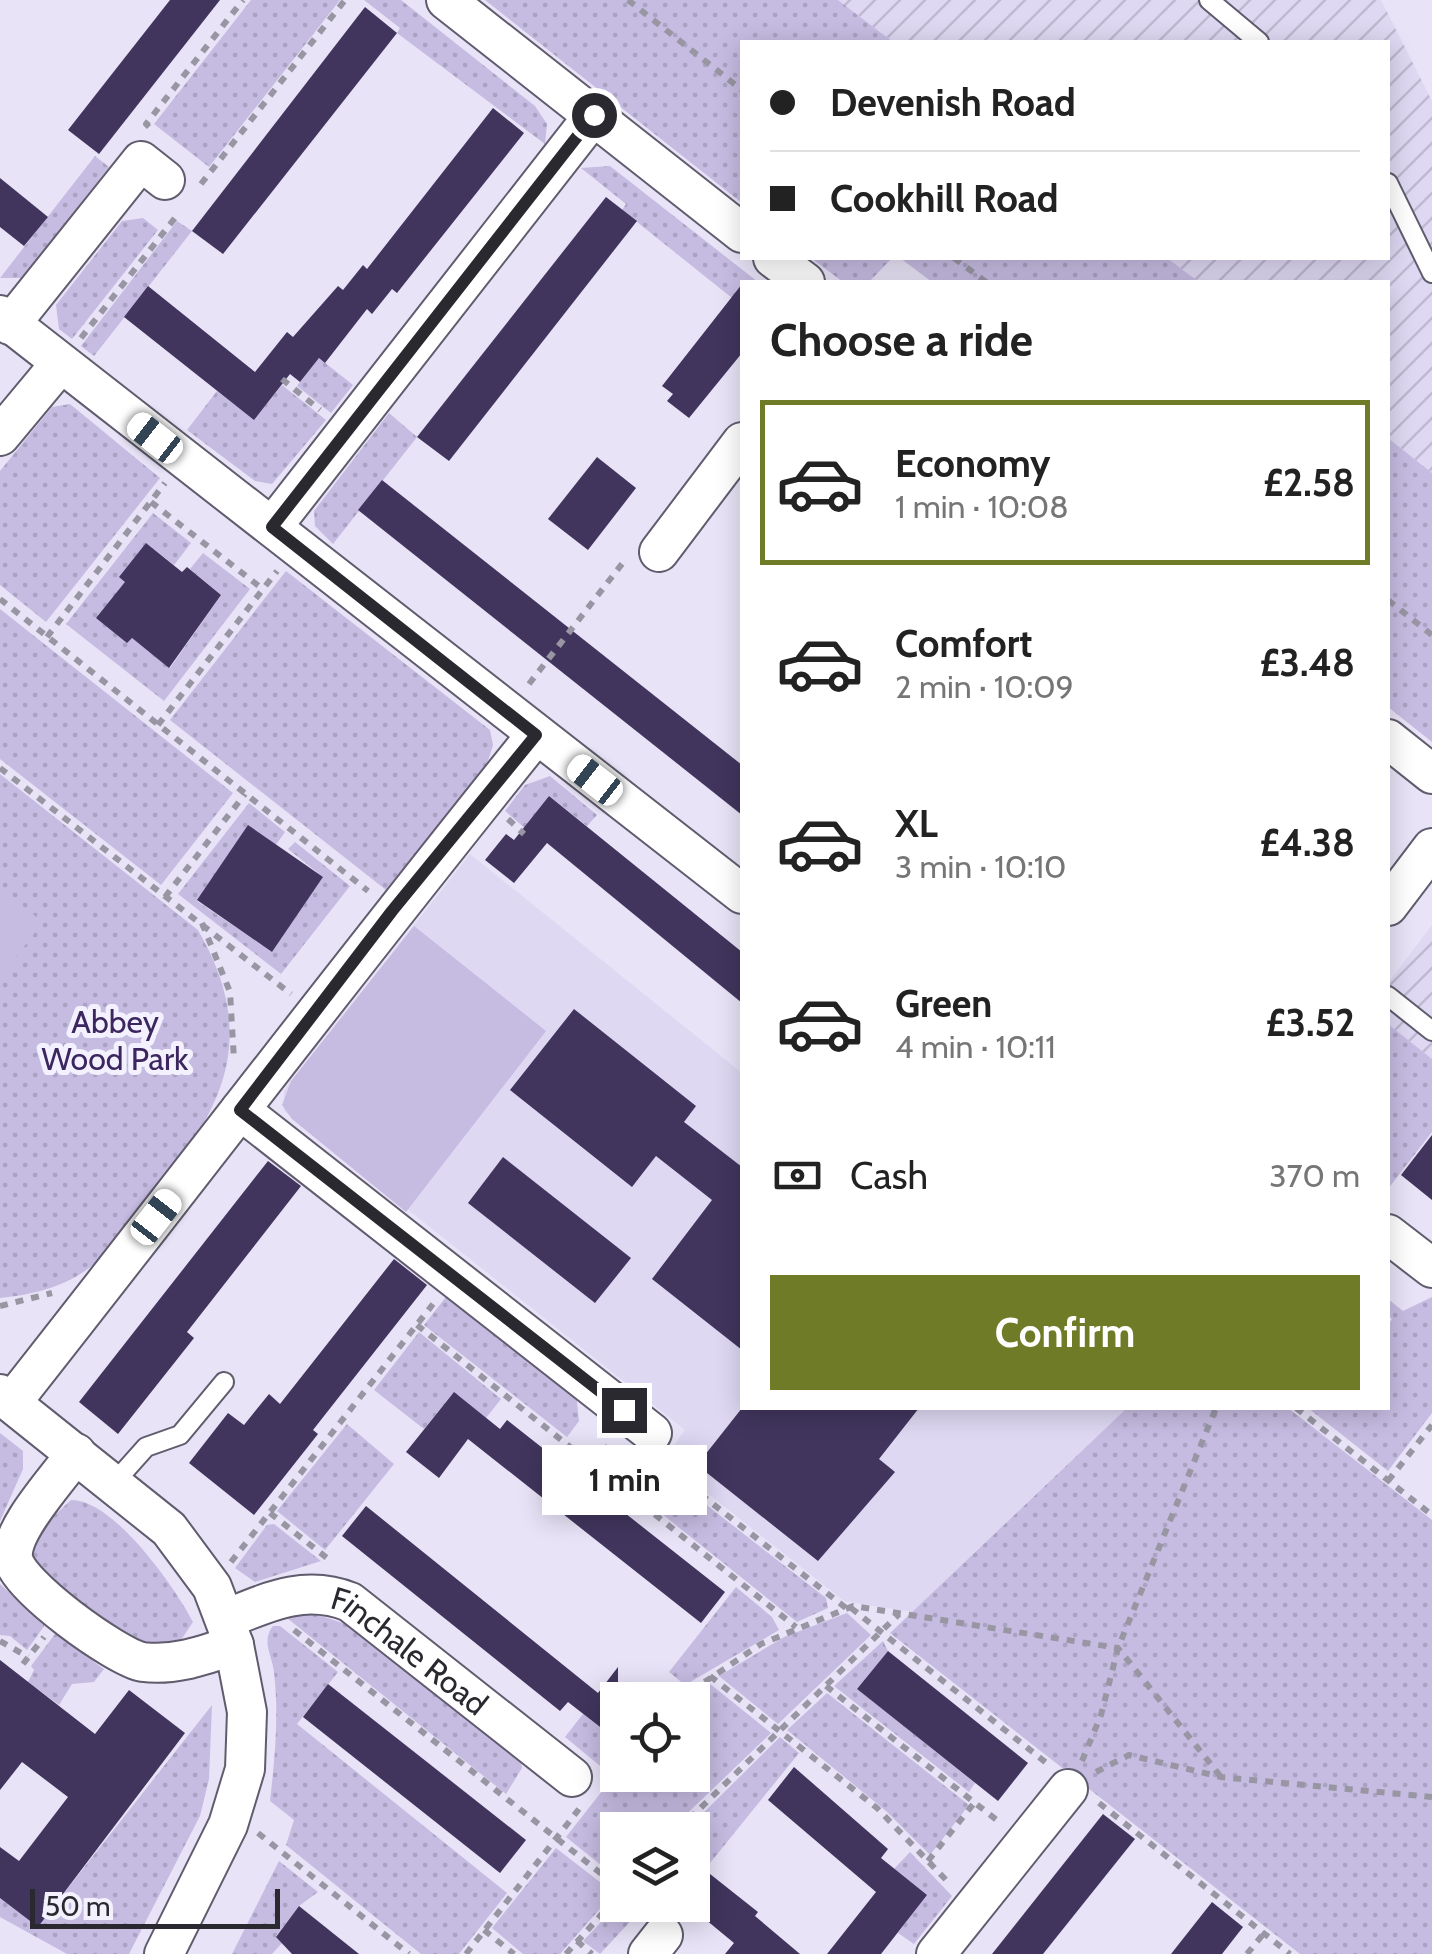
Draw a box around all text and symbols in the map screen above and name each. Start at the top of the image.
text: Devenish Road [830,79,1076,126]
route start [572,93,617,138]
text: Cookhill Road [830,175,1058,222]
text: Choose a ride [770,313,1033,367]
car [122,408,188,468]
icon: car [775,438,865,528]
text: Economy [895,440,1050,487]
text: £2.58 [1263,459,1355,506]
text: 1 min · 10:08 [895,487,1069,526]
icon: car [775,618,865,708]
text: Comfort [895,620,1032,667]
text: £3.48 [1260,639,1355,686]
text: 2 min · 10:09 [895,667,1074,706]
car [562,750,628,810]
icon: car [775,798,865,888]
text: XL [895,800,938,847]
text: £4.38 [1260,819,1355,866]
text: 3 min · 10:10 [895,847,1066,886]
icon: car [775,978,865,1068]
text: Green [895,980,992,1027]
text: £3.52 [1266,999,1355,1046]
park label: Abbey Wood Park [42,1002,189,1078]
text: 4 min · 10:11 [895,1027,1056,1066]
icon: cash [770,1148,825,1203]
text: Cash [850,1152,928,1199]
text: 370 m [1269,1156,1360,1195]
car [126,1184,186,1250]
button: Confirm [770,1275,1360,1390]
route end [602,1388,647,1433]
callout: 1 min [542,1445,706,1515]
text: 1 min [588,1460,661,1499]
street label: Finchale Road [327,1578,496,1723]
map controls [600,1682,710,1922]
button: locate [600,1682,710,1792]
button: layers [600,1812,710,1922]
scale bar [30,1884,280,1928]
text: 50 m [45,1889,111,1923]

